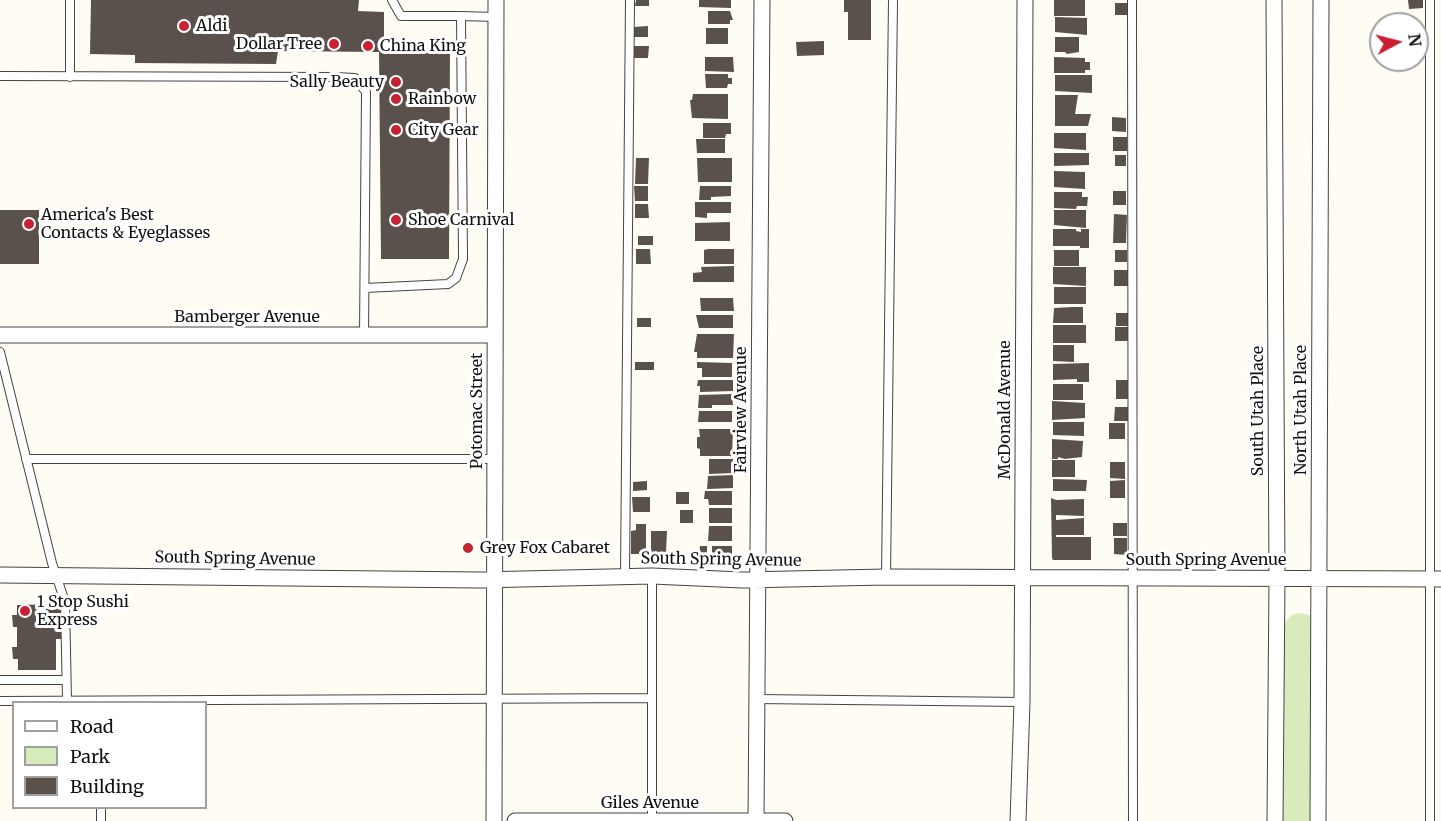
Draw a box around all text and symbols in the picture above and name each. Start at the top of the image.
north arrow [1369,12,1429,72]
place label: Aldi [196,16,227,36]
marker: Aldi [177,19,191,33]
text: N [1404,33,1426,48]
place label: Dollar Tree [236,34,322,54]
place label: China King [380,36,466,56]
marker: Dollar Tree [327,37,341,51]
marker: China King [361,39,375,53]
place label: Sally Beauty [289,72,384,92]
marker: Sally Beauty [389,75,403,89]
place label: Rainbow [408,89,476,109]
marker: Rainbow [389,92,403,106]
place label: City Gear [408,120,479,140]
marker: City Gear [389,123,403,137]
place label: America's Best Contacts & Eyeglasses [41,205,210,243]
place label: Shoe Carnival [408,210,514,230]
marker: Shoe Carnival [389,213,403,227]
marker: America's Best Contacts & Eyeglasses [22,217,36,231]
street label: Bamberger Avenue [174,307,320,327]
street label: McDonald Avenue [995,341,1015,479]
street label: North Utah Place [1291,345,1311,475]
street label: South Utah Place [1248,346,1268,476]
street label: Fairview Avenue [731,347,751,473]
street label: Potomac Street [467,353,487,469]
place label: Grey Fox Cabaret [480,538,610,558]
marker: Grey Fox Cabaret [461,541,475,555]
street label: South Spring Avenue [154,548,316,570]
street label: South Spring Avenue [640,549,802,571]
street label: South Spring Avenue [1126,550,1286,570]
place label: 1 Stop Sushi Express [37,592,129,630]
marker: 1 Stop Sushi Express [18,604,32,618]
legend [12,701,207,809]
text: Road [70,715,114,738]
text: Park [70,745,110,768]
text: Building [70,775,144,798]
street label: Giles Avenue [601,793,699,813]

